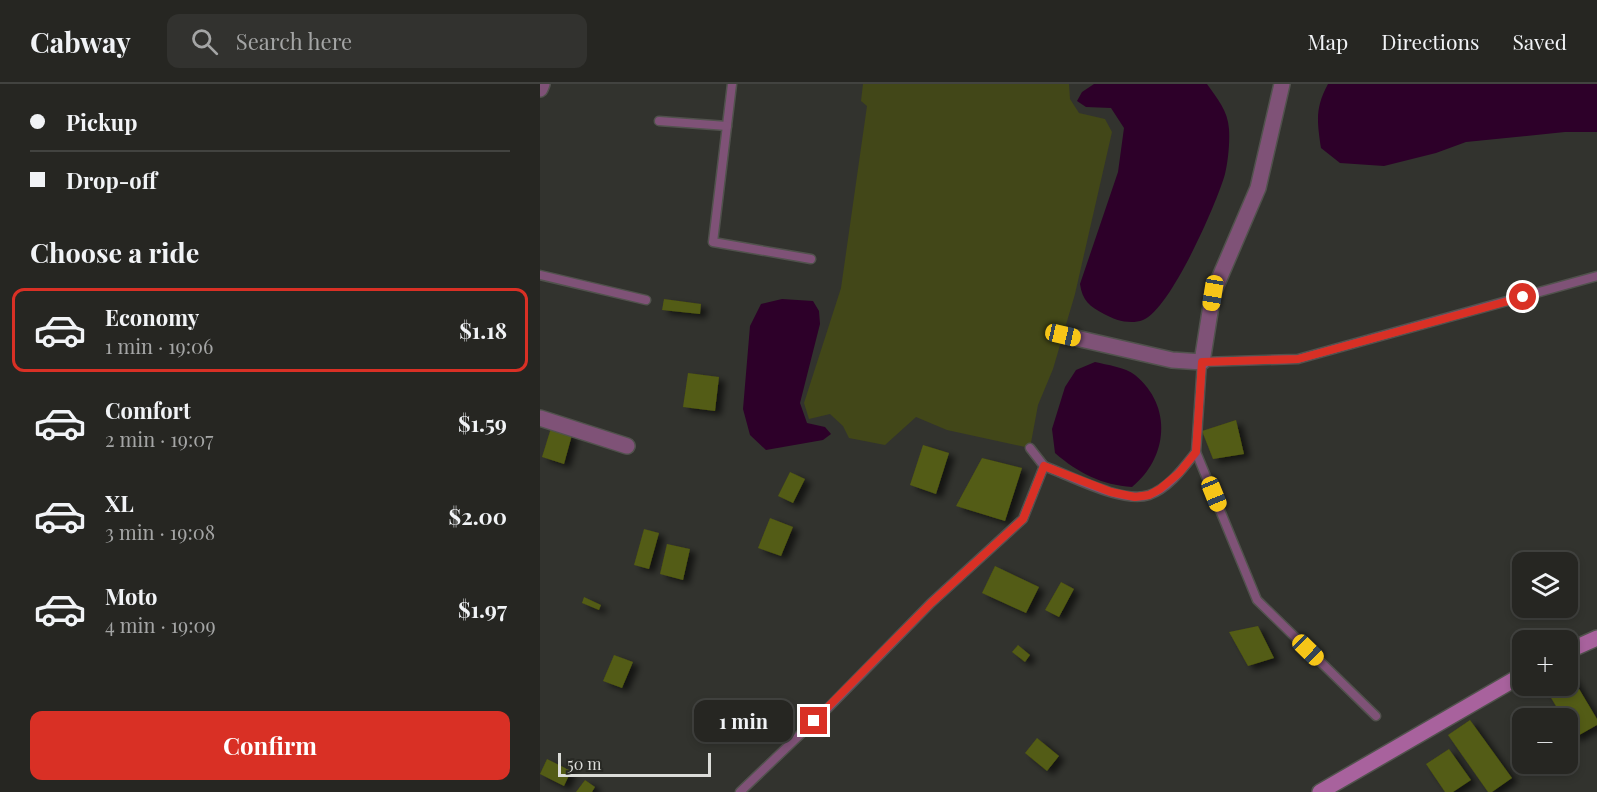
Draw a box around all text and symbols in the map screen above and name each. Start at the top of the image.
search box [167,14,587,68]
text: Cabway [30,23,131,60]
icon: search [188,25,221,58]
text: Search here [236,26,352,56]
text: Map [1307,27,1348,55]
text: Directions [1381,27,1479,55]
text: Saved [1512,27,1567,55]
text: Pickup [66,107,137,137]
text: Drop-off [66,165,157,195]
text: Choose a ride [30,234,199,270]
car [1201,274,1225,312]
route start [1509,283,1536,310]
text: Economy [105,302,199,332]
icon: car [33,303,87,357]
text: $1.18 [459,315,507,345]
car [1043,322,1083,348]
text: 1 min · 19:06 [105,332,213,359]
text: Comfort [105,395,191,425]
icon: car [33,396,87,450]
text: $1.59 [458,408,507,438]
text: 2 min · 19:07 [105,425,213,452]
car [1199,474,1229,514]
text: XL [105,488,134,518]
icon: car [33,489,87,543]
text: $2.00 [449,501,507,531]
text: 3 min · 19:08 [105,518,215,545]
map controls [1512,552,1578,774]
button: layers [1512,552,1578,618]
text: Moto [105,581,158,611]
icon: car [33,582,87,636]
text: $1.97 [458,594,507,624]
text: 4 min · 19:09 [105,611,216,638]
button: + [1512,630,1578,696]
car [1289,631,1327,669]
callout: 1 min [694,700,793,742]
text: 1 min [719,707,768,734]
route end [800,707,827,734]
button: − [1512,708,1578,774]
button: Confirm [30,711,510,780]
scale bar [558,750,711,778]
text: 50 m [567,753,601,774]

